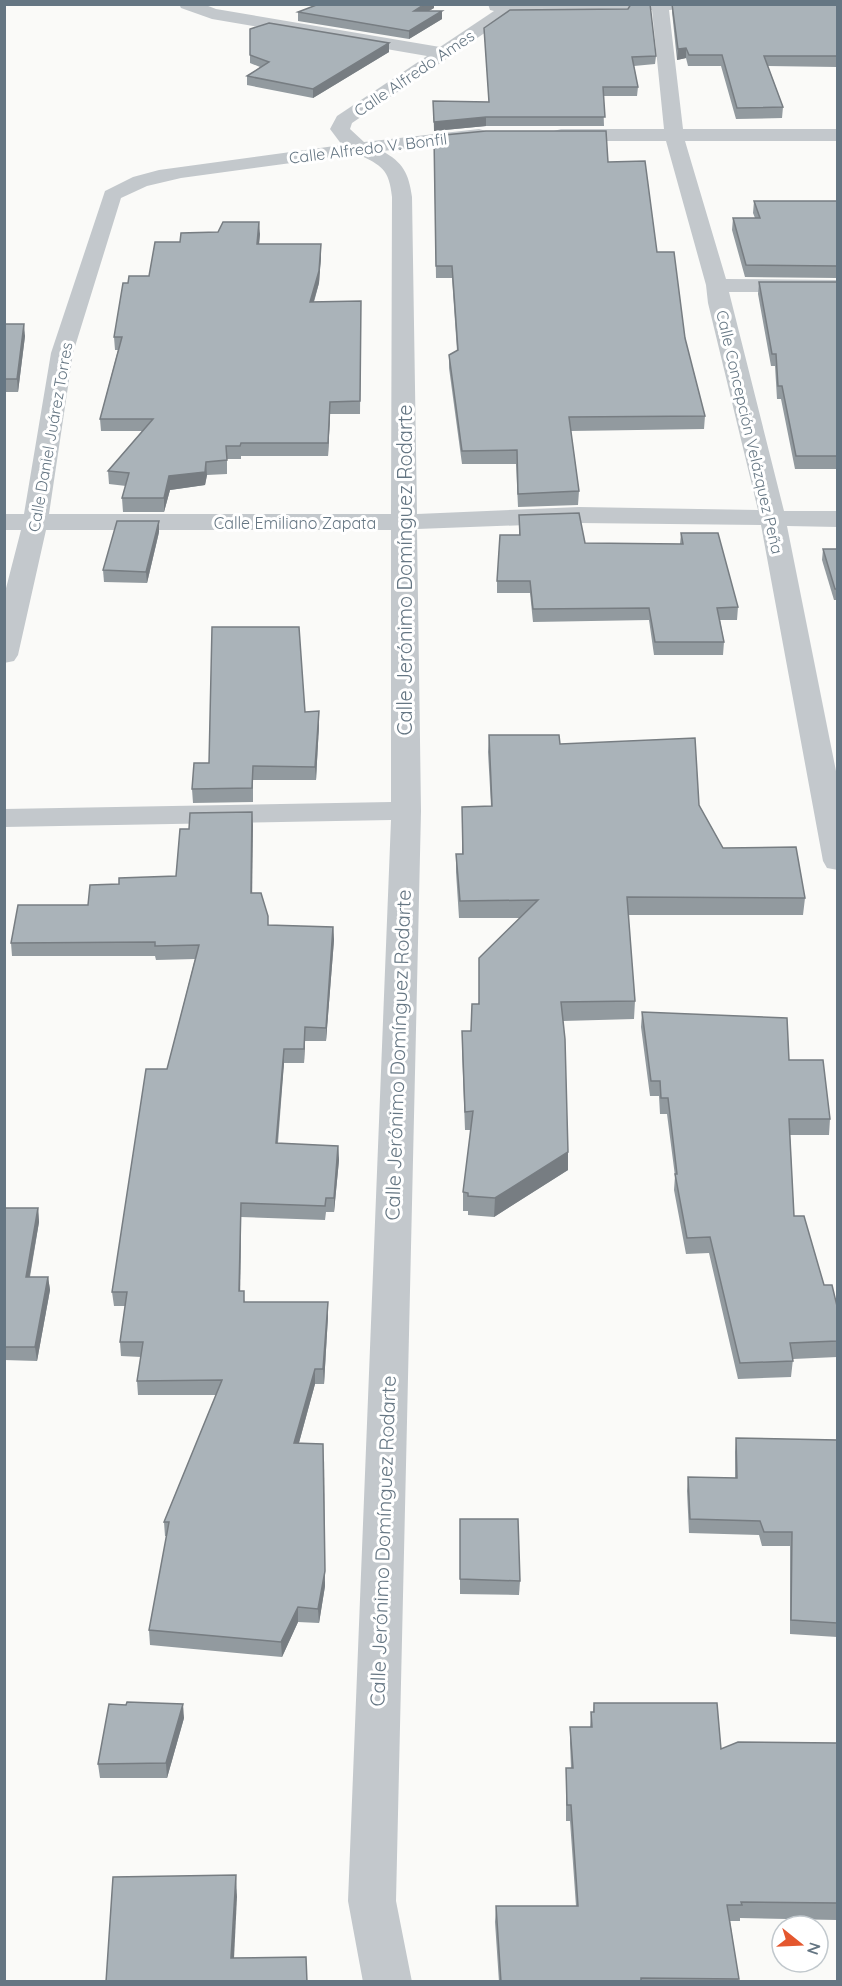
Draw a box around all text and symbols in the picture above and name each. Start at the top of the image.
street label: Calle Alfredo Ames [350,25,478,121]
street label: Calle Alfredo V. Bonfil [288,128,448,168]
street label: Calle Concepción Velázquez Peña [712,308,788,556]
street label: Calle Daniel Juárez Torres [23,340,77,534]
street label: Calle Jerónimo Domínguez Rodarte [392,404,417,736]
street label: Calle Emiliano Zapata [214,513,376,533]
street label: Calle Jerónimo Domínguez Rodarte [379,889,416,1221]
street label: Calle Jerónimo Domínguez Rodarte [364,1375,401,1707]
north arrow [770,1914,830,1974]
text: N [803,1940,826,1957]

